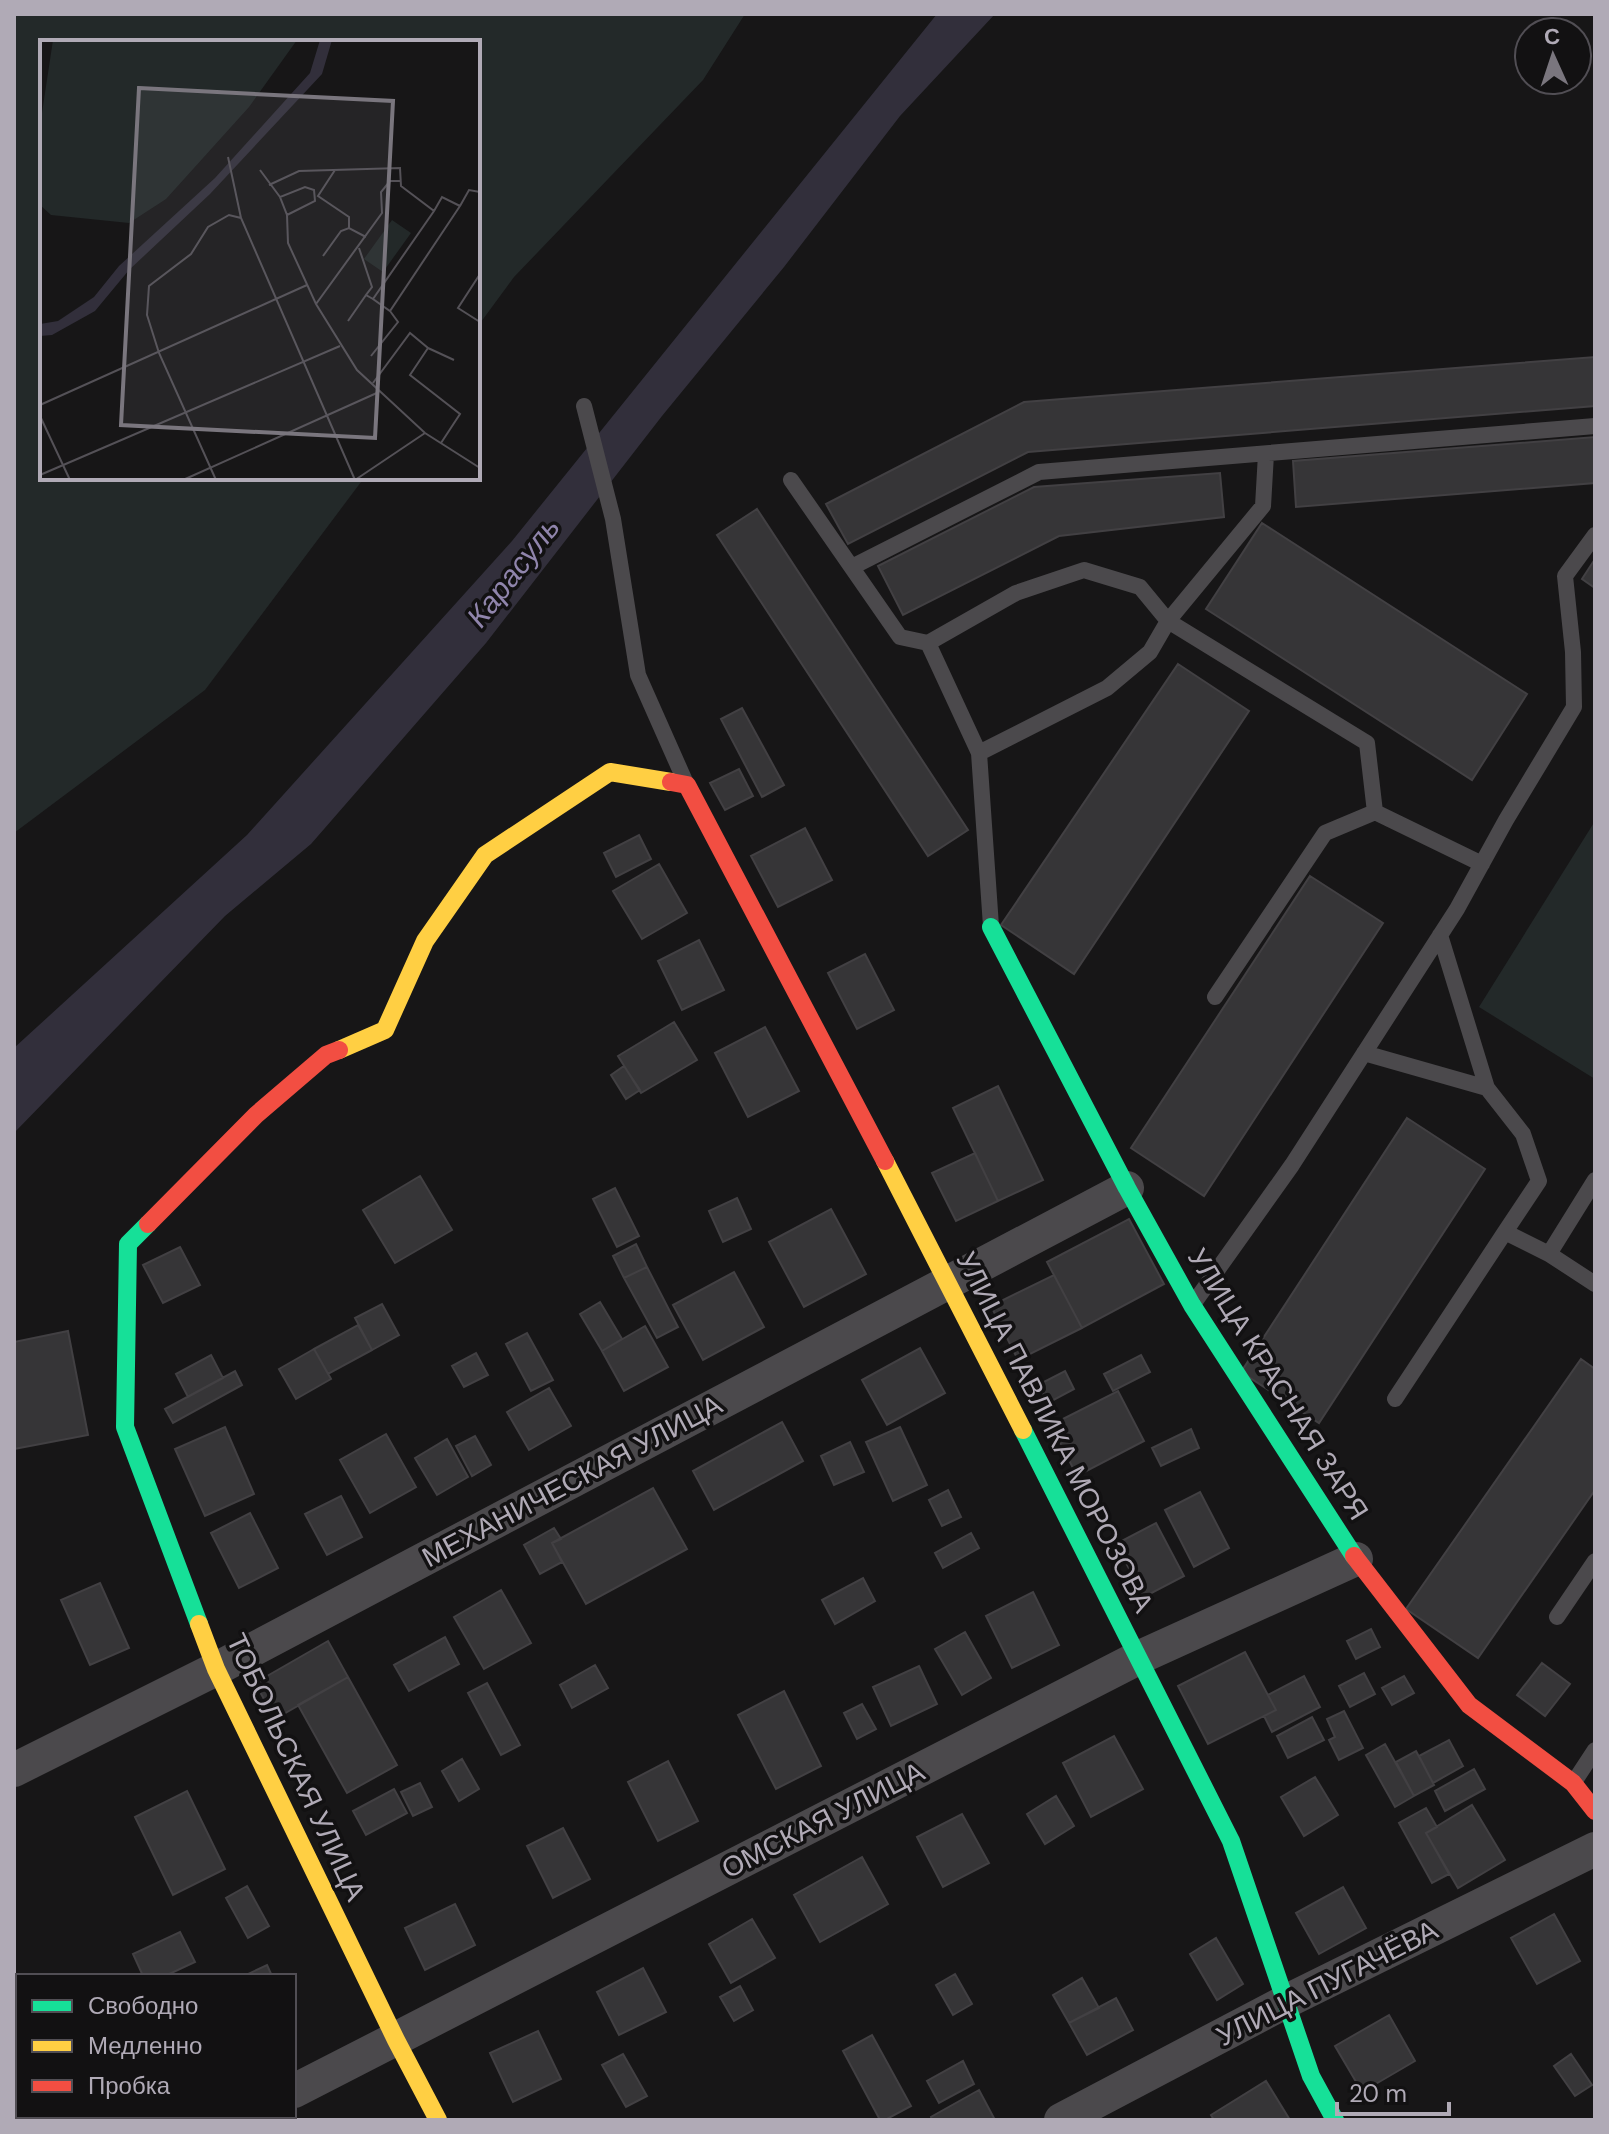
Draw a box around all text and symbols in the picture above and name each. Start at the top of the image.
north arrow [1513,16,1593,96]
text: С [1543,22,1561,51]
inset map [40,40,480,480]
water label: Карасуль [458,509,568,635]
street label: УЛИЦА КРАСНАЯ ЗАРЯ [1179,1241,1377,1527]
street label: УЛИЦА ПАВЛИКА МОРОЗОВА [948,1245,1162,1619]
street label: МЕХАНИЧЕСКАЯ УЛИЦА [416,1386,729,1576]
street label: ТОБОЛЬСКАЯ УЛИЦА [218,1627,374,1907]
street label: ОМСКАЯ УЛИЦА [715,1753,931,1887]
street label: УЛИЦА ПУГАЧЁВА [1210,1911,1444,2055]
legend [16,1974,296,2118]
text: Свободно [88,1990,198,2021]
text: Медленно [88,2030,202,2061]
scale bar [1337,2066,1449,2116]
text: Пробка [88,2070,171,2101]
text: 20 m [1349,2078,1407,2109]

